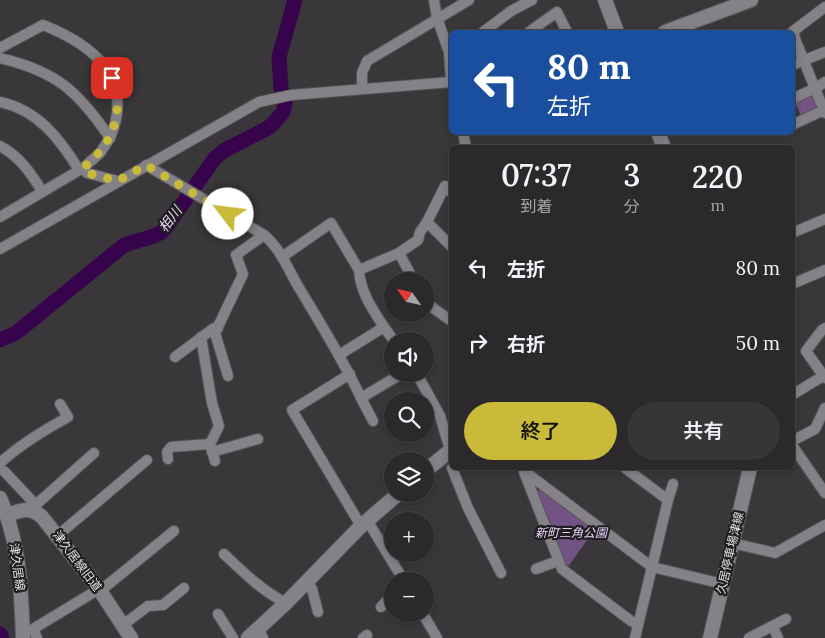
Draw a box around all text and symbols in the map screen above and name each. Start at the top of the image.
text: 80 m [547,44,631,89]
icon: left [464,50,529,115]
pin [91,57,133,99]
icon: arrive [98,64,126,92]
text: 左折 [547,92,591,120]
text: 07:37 [501,156,572,194]
text: 3 [623,156,640,194]
text: 220 [692,158,743,196]
position arrow [201,187,253,239]
text: m [710,195,725,215]
text: 到着 [520,196,552,216]
text: 分 [624,196,640,216]
water label: 相川 [154,201,187,236]
icon: left [464,254,492,282]
text: 80 m [736,256,780,280]
text: 左折 [507,257,545,281]
north arrow [384,272,434,322]
map controls [384,272,434,622]
icon: right [464,329,492,357]
text: 50 m [736,331,780,355]
button: sound [384,332,434,382]
text: 右折 [507,332,545,356]
button: search [384,392,434,442]
button: 終了 [464,402,617,460]
button: 共有 [627,402,780,460]
button: layers [384,452,434,502]
street label: 久居停車場津線 [713,510,746,596]
button: + [384,512,434,562]
park label: 新町三角公園 [535,525,609,540]
street label: 津久居線旧道 [50,527,105,594]
street label: 津久居線 [7,542,28,592]
button: − [384,572,434,622]

